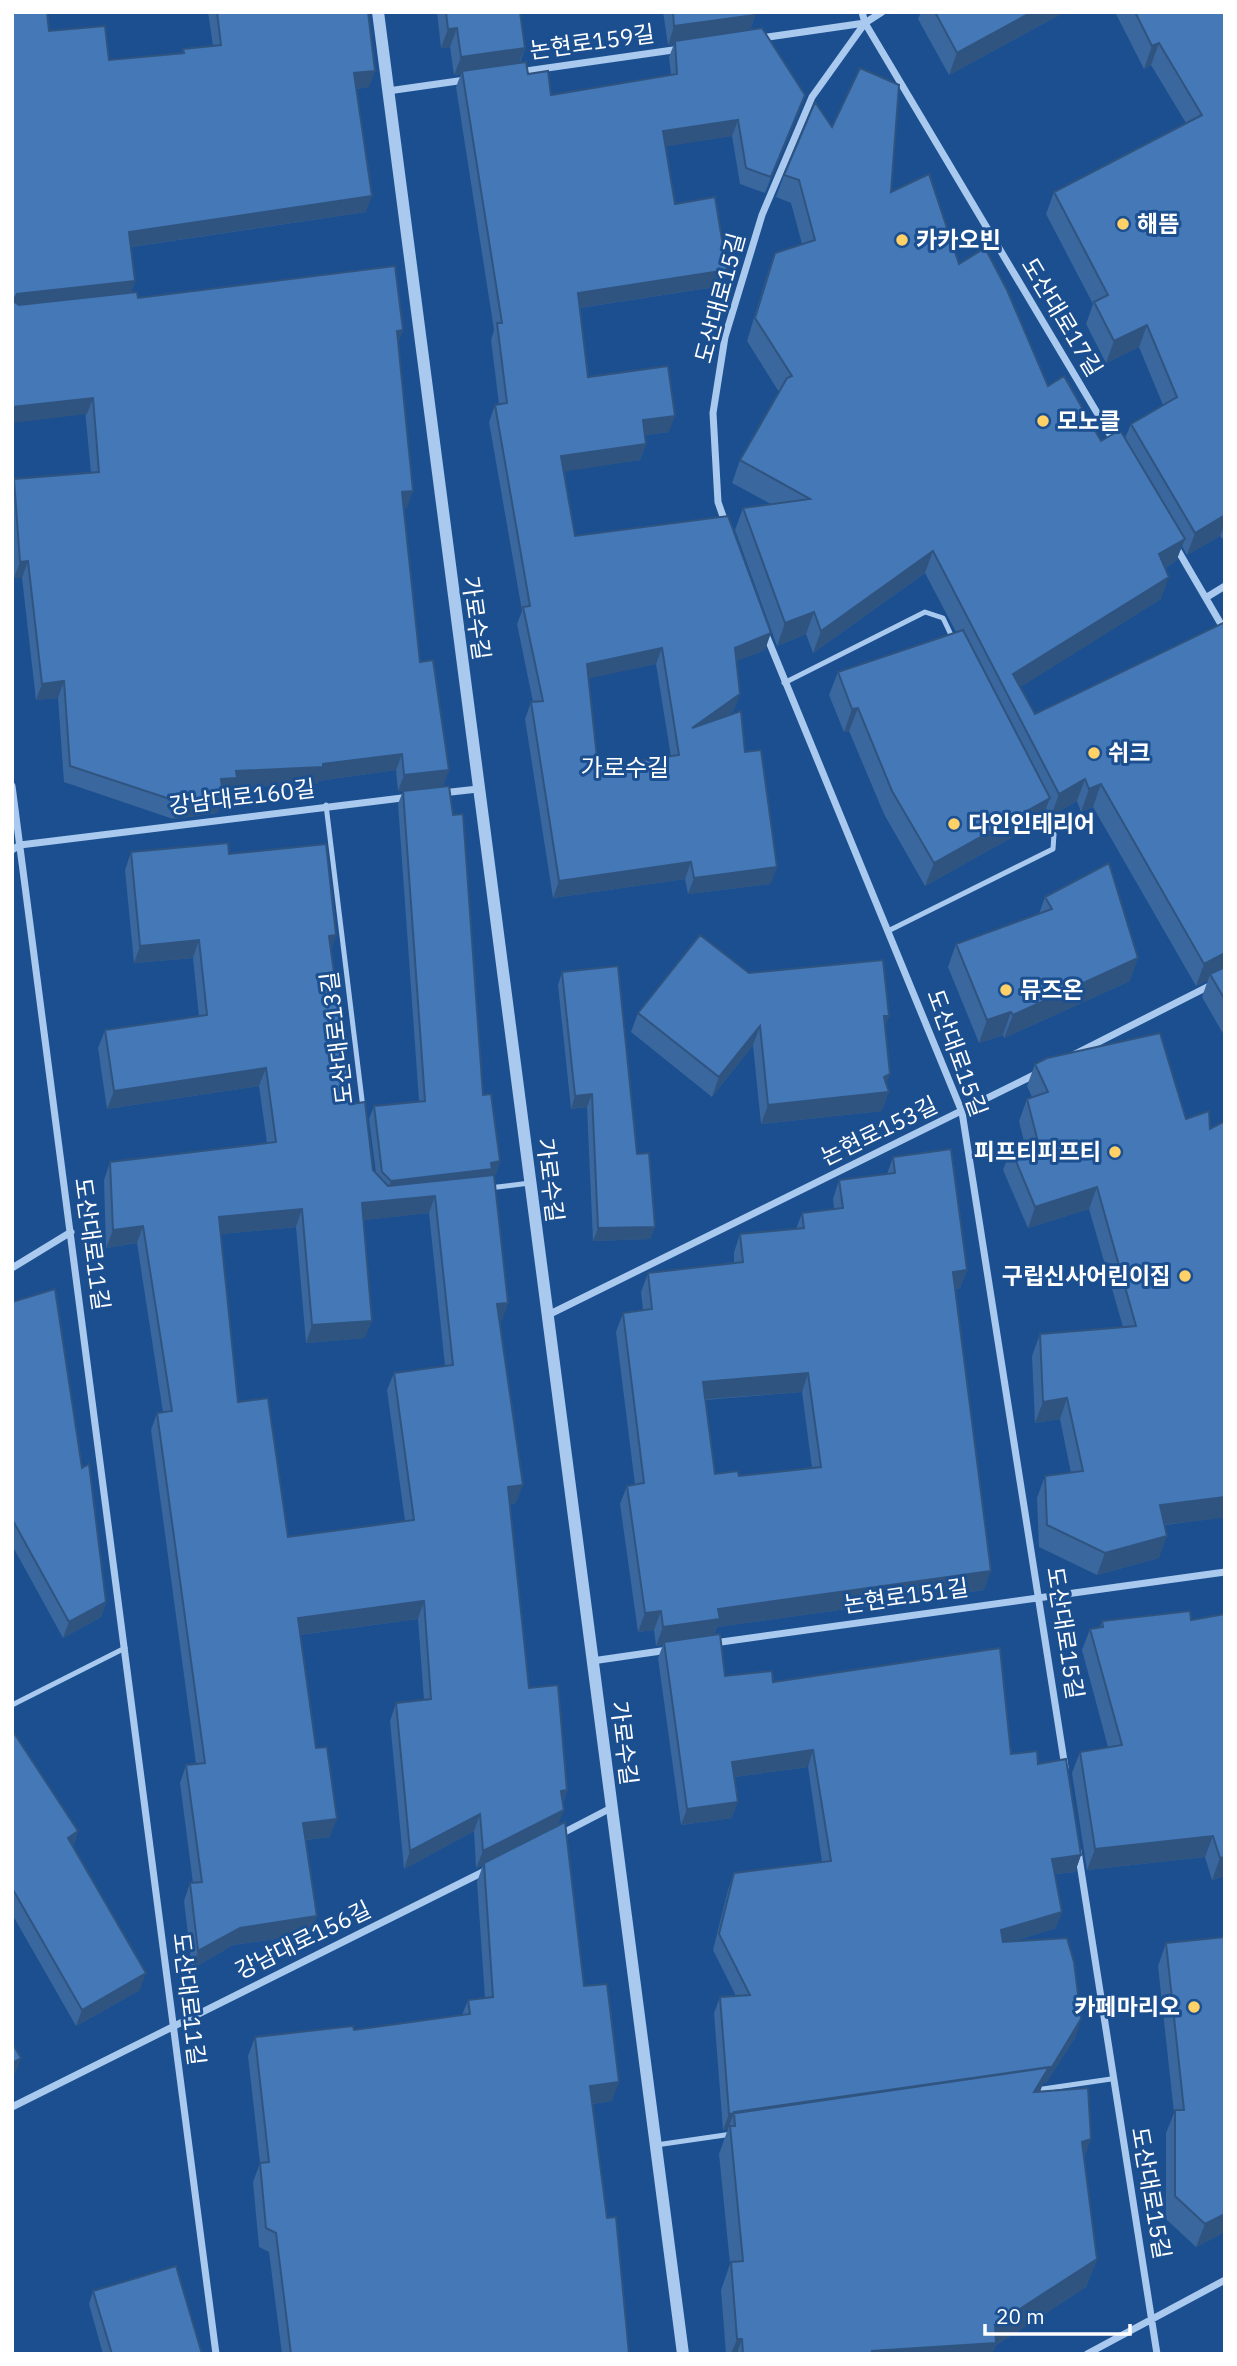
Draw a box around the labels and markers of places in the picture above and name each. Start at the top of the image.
place label: 해뜸 [1137,208,1179,238]
marker: 해뜸 [1115,216,1131,232]
place label: 카카오빈 [916,224,1001,254]
marker: 카카오빈 [894,232,910,248]
place label: 모노클 [1057,405,1120,435]
marker: 모노클 [1035,413,1051,429]
place label: 쉬크 [1108,737,1150,767]
marker: 쉬크 [1086,745,1102,761]
place label: 다인인테리어 [968,808,1095,838]
marker: 다인인테리어 [946,816,962,832]
place label: 뮤즈온 [1020,974,1083,1004]
marker: 뮤즈온 [998,982,1014,998]
place label: 피프티피프티 [974,1136,1101,1166]
marker: 피프티피프티 [1107,1144,1123,1160]
place label: 구립신사어린이집 [1002,1260,1171,1290]
marker: 구립신사어린이집 [1177,1268,1193,1284]
place label: 카페마리오 [1074,1991,1180,2021]
marker: 카페마리오 [1186,1999,1202,2015]

